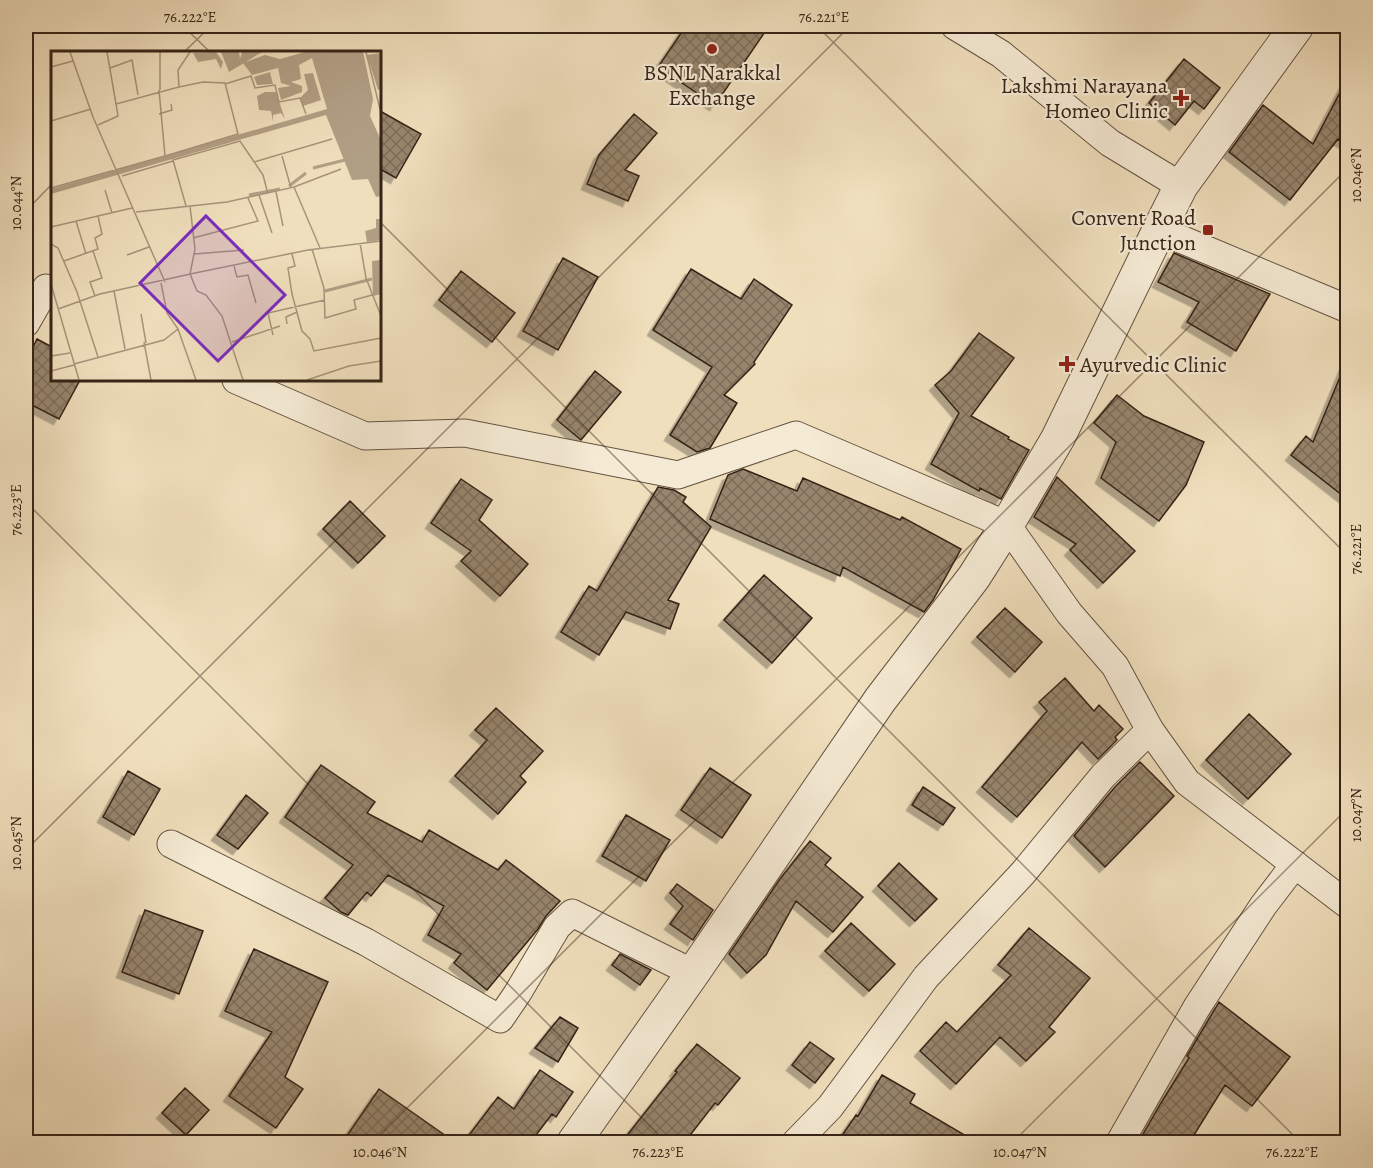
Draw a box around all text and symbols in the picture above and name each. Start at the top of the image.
text: 76.222°E [164,7,216,27]
text: 76.221°E [799,7,849,27]
marker: BSNL Narakkal Exchange [705,42,719,56]
inset map [51,51,381,381]
place label: BSNL Narakkal Exchange [643,58,781,113]
place label: Lakshmi Narayana Homeo Clinic [1001,71,1169,126]
marker: Lakshmi Narayana Homeo Clinic [1172,89,1190,107]
text: 10.046°N [1346,147,1366,202]
text: 10.044°N [6,175,26,230]
place label: Convent Road Junction [1071,203,1196,258]
marker: Convent Road Junction [1201,223,1215,237]
place label: Ayurvedic Clinic [1079,350,1227,380]
marker: Ayurvedic Clinic [1058,355,1076,373]
text: 76.223°E [6,484,26,536]
text: 76.221°E [1346,524,1366,574]
text: 10.047°N [1346,788,1366,842]
text: 10.045°N [6,816,26,870]
text: 10.046°N [353,1142,408,1162]
text: 76.223°E [632,1142,684,1162]
text: 10.047°N [993,1142,1047,1162]
text: 76.222°E [1266,1142,1318,1162]

